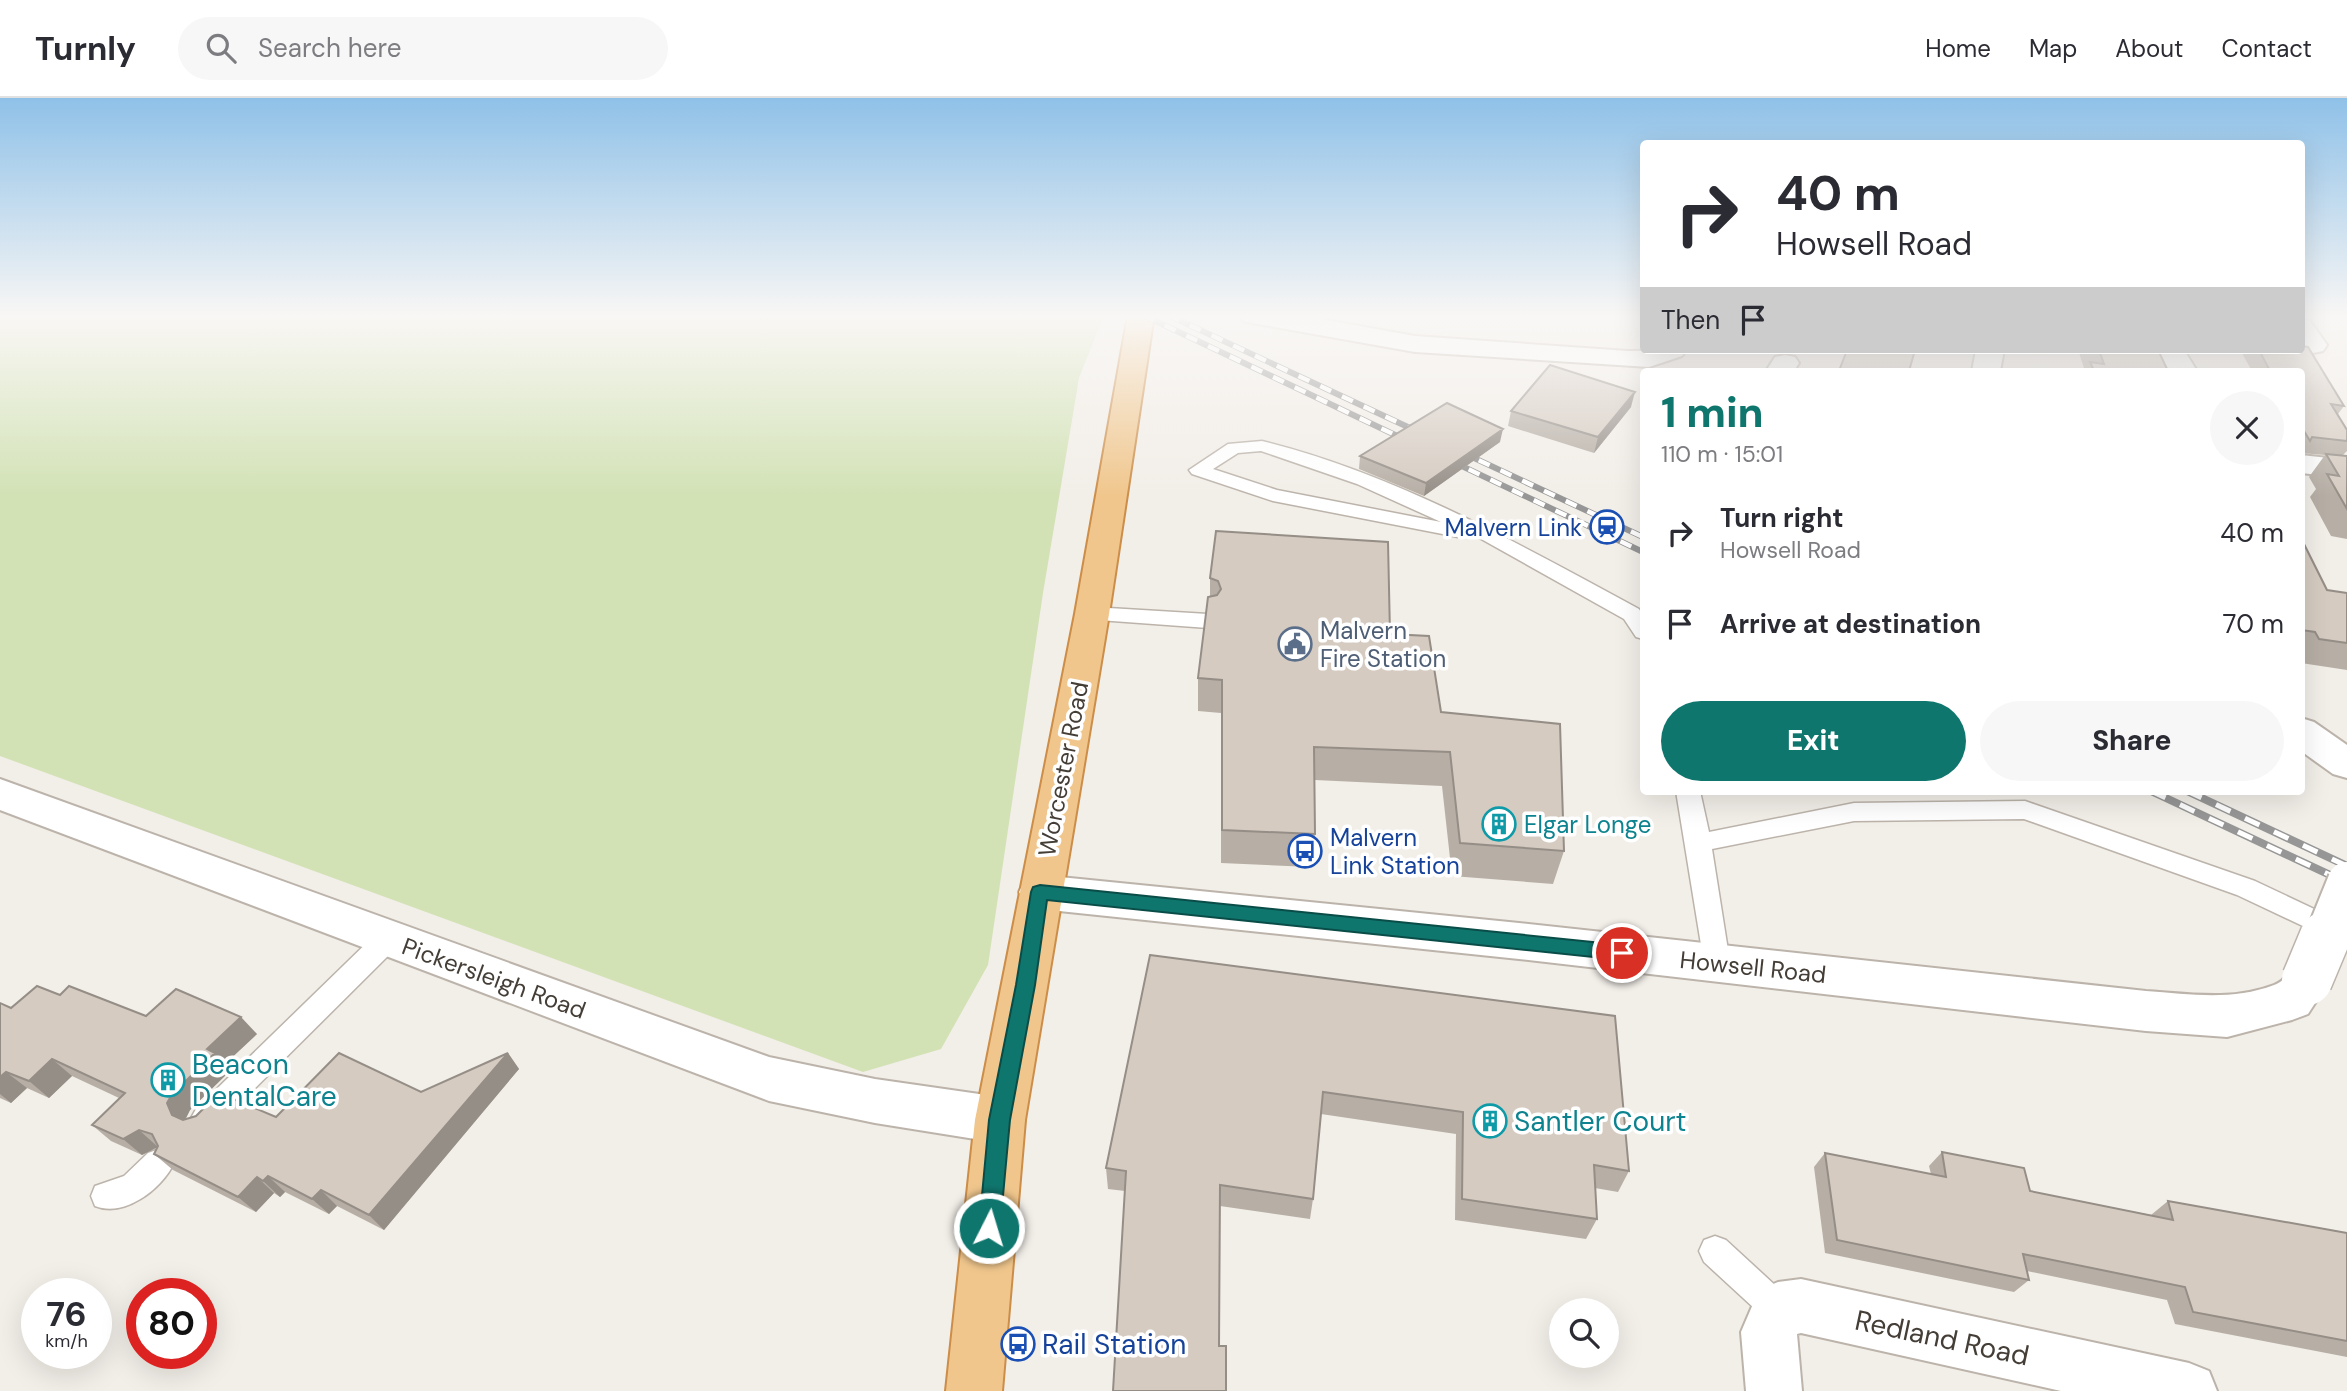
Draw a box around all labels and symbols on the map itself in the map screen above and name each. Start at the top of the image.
station icon: Malvern Link [1588,508,1626,546]
place label: Malvern Link [1444,512,1582,543]
place label: Malvern Fire Station [1320,615,1446,674]
public building icon: Malvern Fire Station [1276,625,1314,663]
street label: Worcester Road [1031,679,1095,859]
building icon: Elgar Longe [1480,805,1518,843]
place label: Elgar Longe [1524,809,1651,840]
place label: Malvern Link Station [1330,822,1460,881]
bus stop icon: Malvern Link Station [1286,832,1324,870]
pin [1592,923,1652,983]
street label: Pickersleigh Road [398,930,590,1026]
street label: Howsell Road [1678,944,1828,990]
place label: Beacon DentalCare [192,1046,337,1115]
building icon: Beacon DentalCare [149,1061,187,1099]
building icon: Santler Court [1471,1102,1509,1140]
place label: Santler Court [1514,1103,1687,1140]
position arrow [952,1191,1026,1265]
speed limit sign: 80 [126,1278,217,1369]
street label: Redland Road [1852,1302,2032,1374]
bus stop icon: Rail Station [999,1325,1037,1363]
place label: Rail Station [1042,1326,1186,1363]

